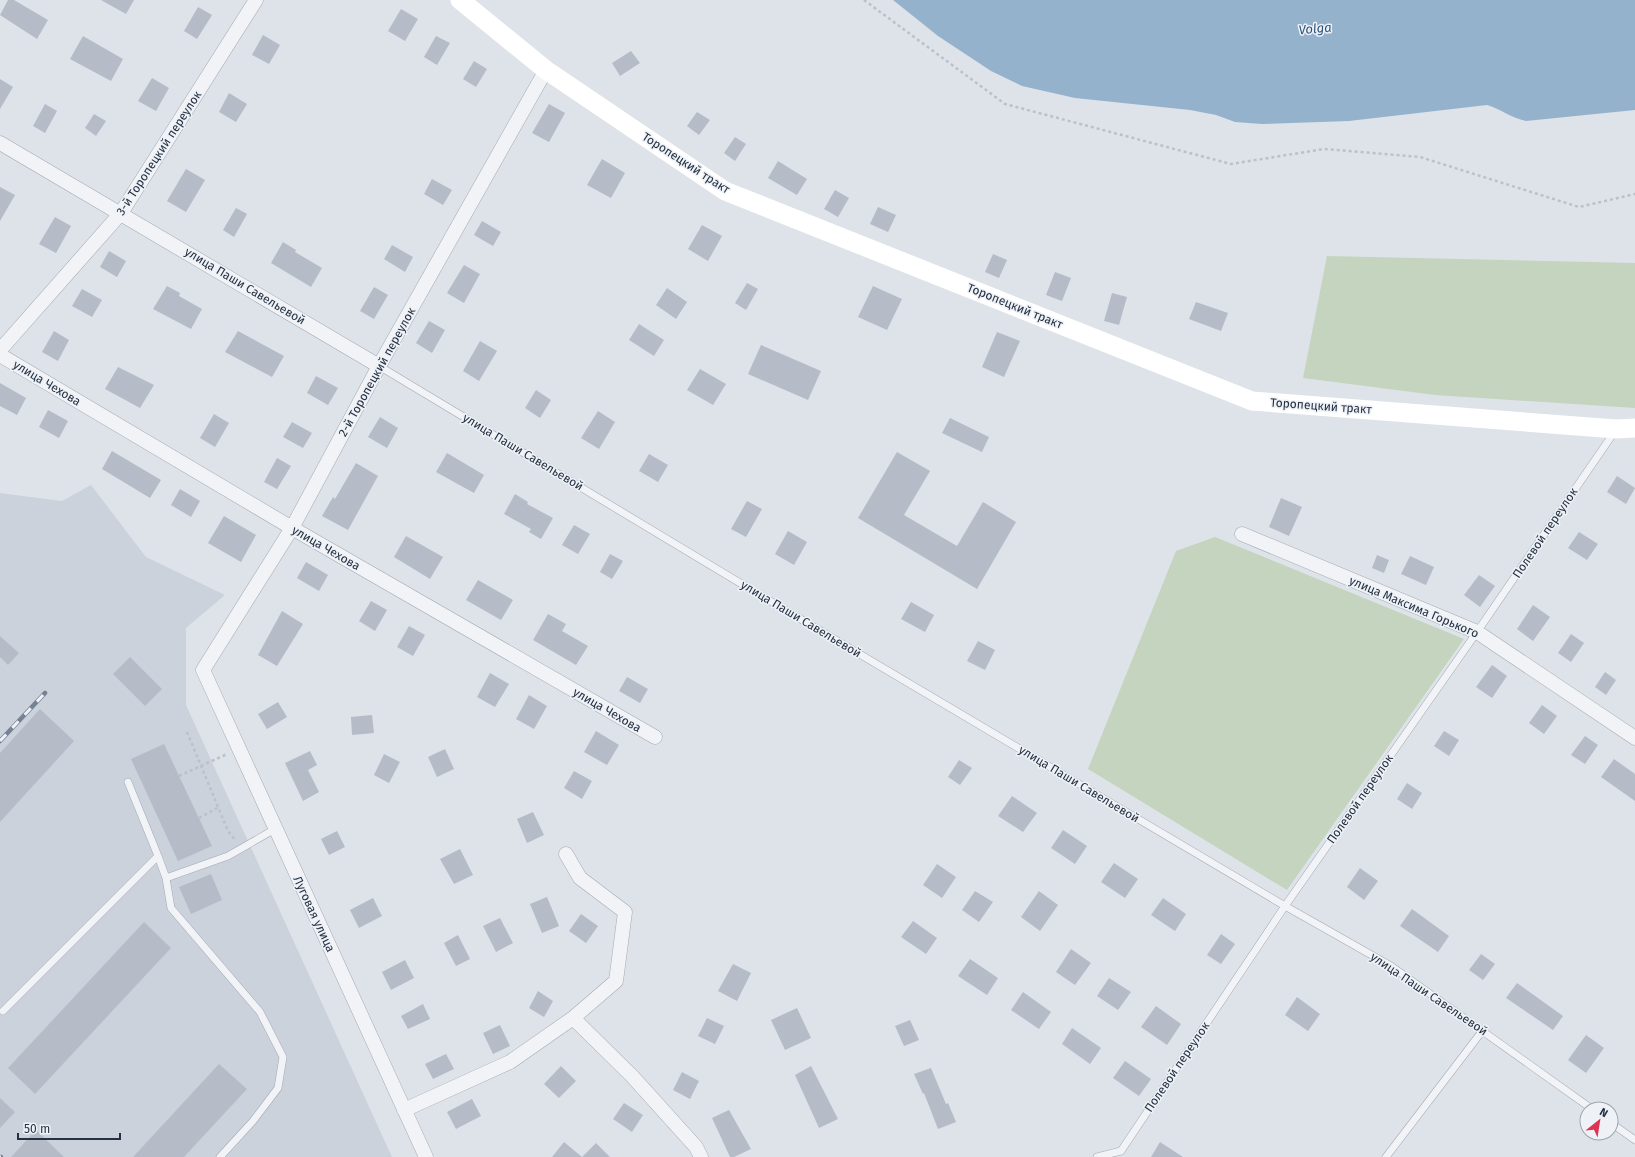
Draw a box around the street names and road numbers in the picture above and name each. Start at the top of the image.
street label: 3-й Торопецкий переулок [114,88,205,218]
street label: Торопецкий тракт [640,129,733,197]
street label: улица Паши Савельевой [182,244,308,328]
street label: Торопецкий тракт [965,280,1065,332]
street label: 2-й Торопецкий переулок [336,304,419,439]
street label: улица Чехова [11,357,83,409]
street label: Торопецкий тракт [1270,395,1373,417]
street label: улица Паши Савельевой [460,410,586,494]
street label: Полевой переулок [1510,485,1581,581]
street label: улица Чехова [289,523,363,573]
street label: улица Максима Горького [1347,573,1481,641]
street label: улица Паши Савельевой [738,577,864,661]
street label: улица Чехова [570,685,644,735]
street label: улица Паши Савельевой [1016,742,1142,826]
street label: Полевой переулок [1324,751,1396,846]
street label: Луговая улица [290,874,338,954]
street label: улица Паши Савельевой [1368,950,1490,1038]
street label: Полевой переулок [1142,1019,1213,1115]

